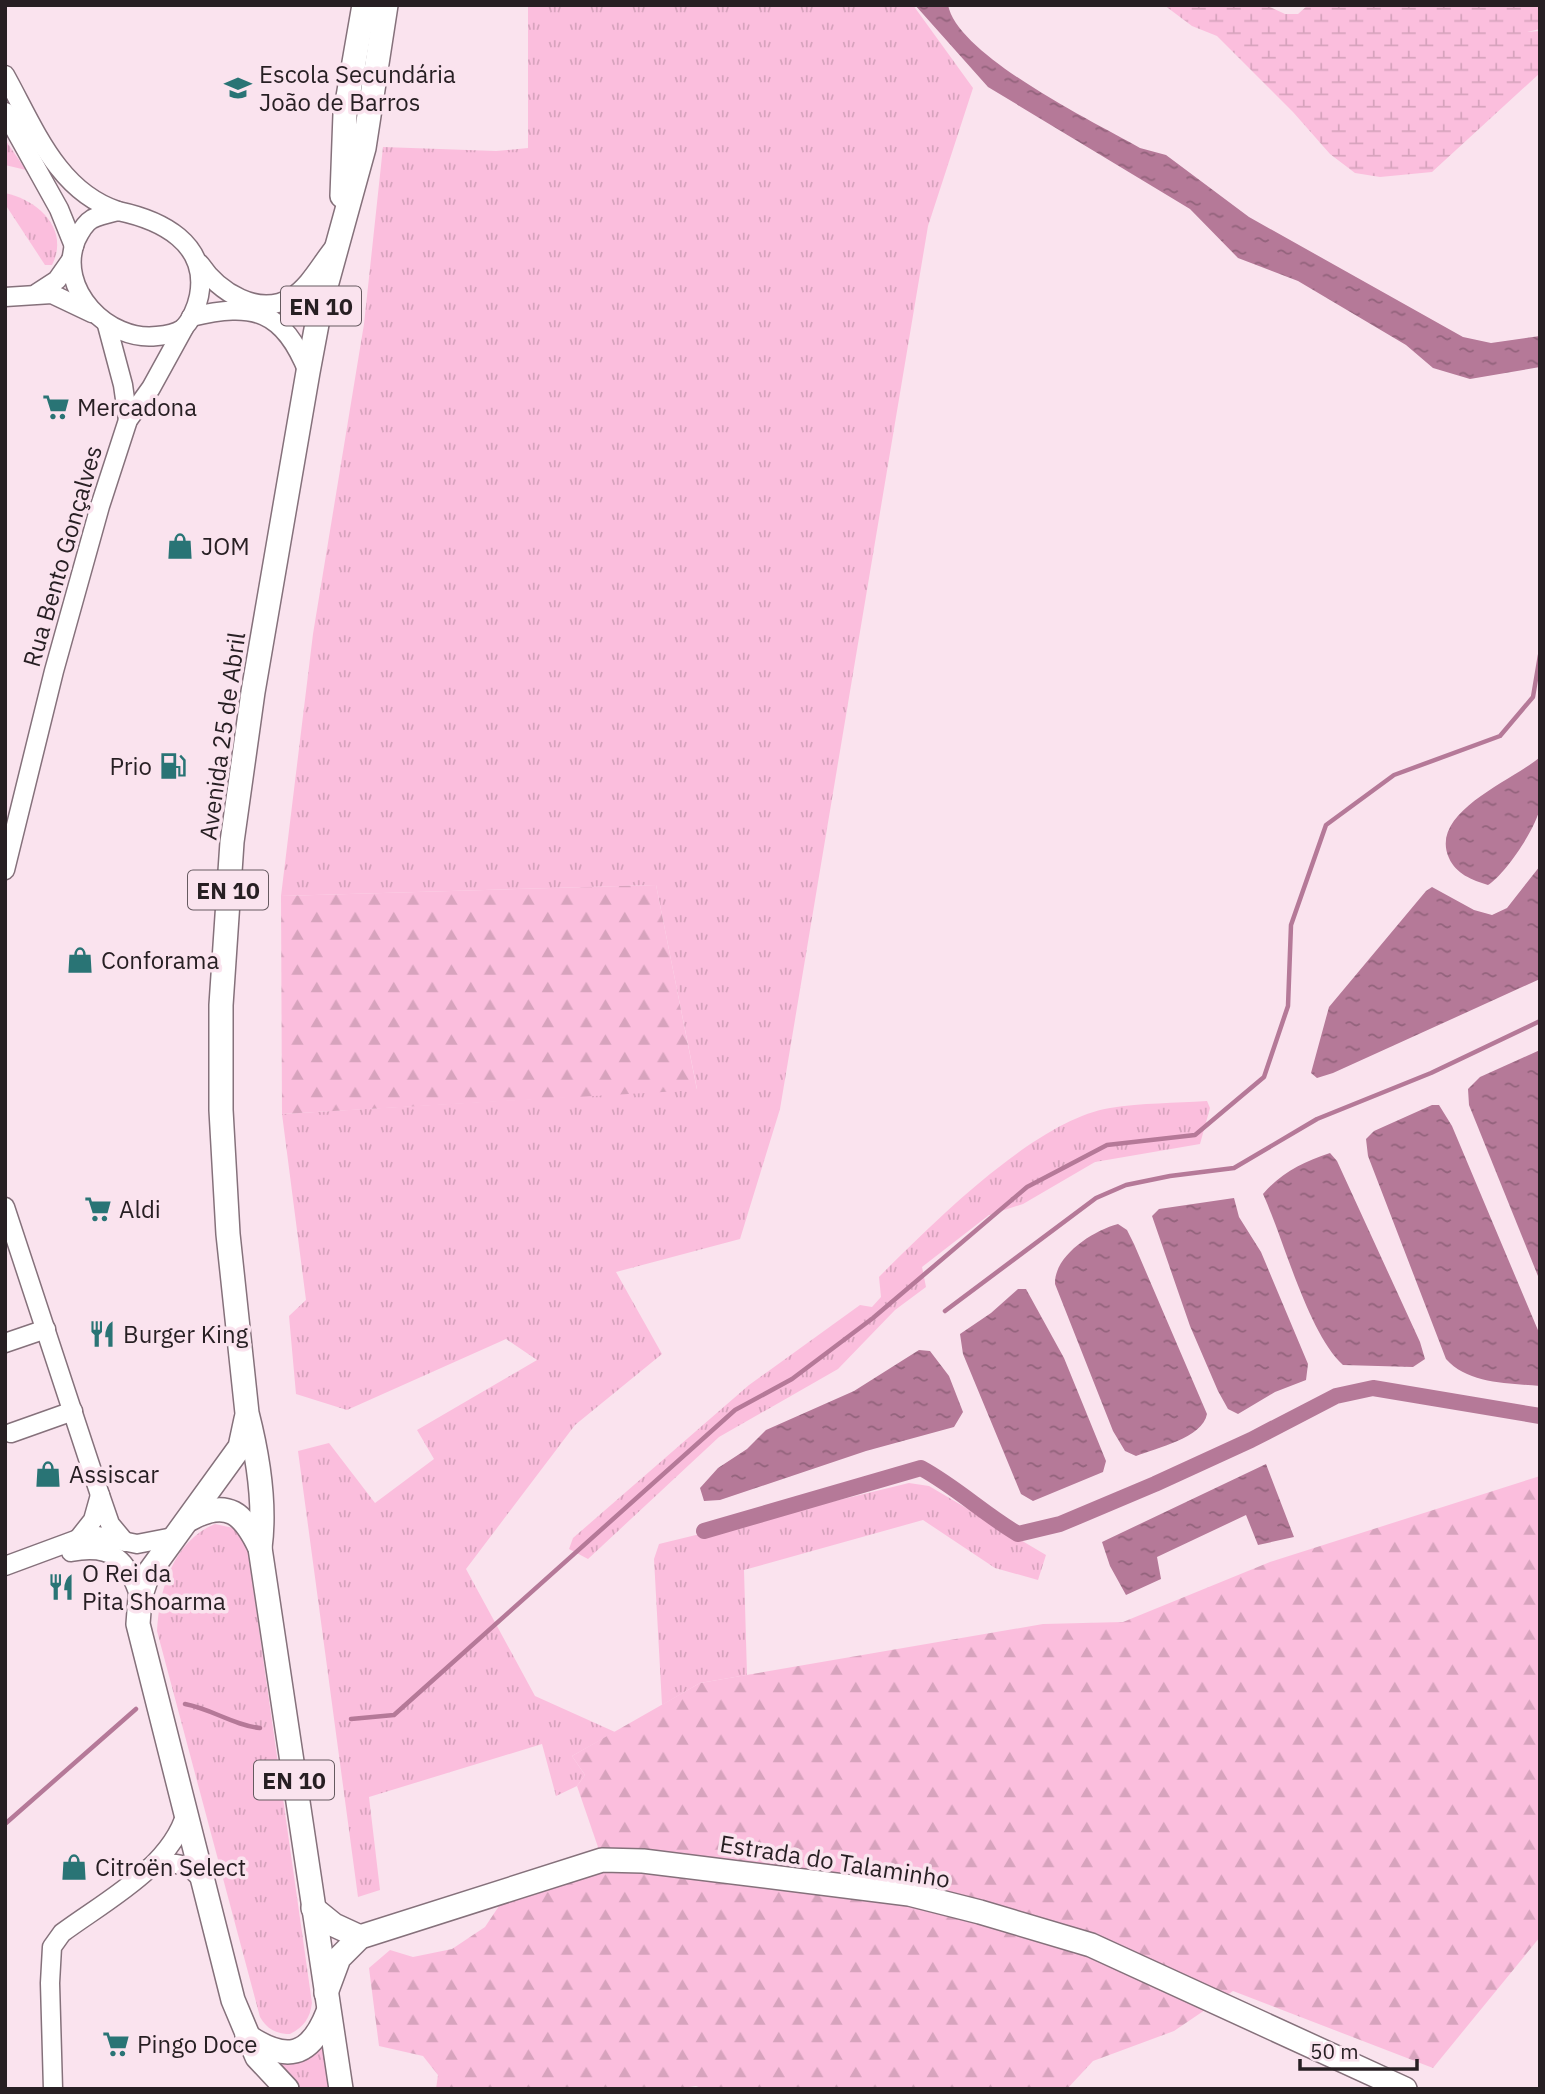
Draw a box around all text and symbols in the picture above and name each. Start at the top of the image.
place label: Escola Secundária João de Barros [259,58,456,118]
school or university icon: Escola Secundária João de Barros [223,73,253,103]
road number: EN 10 [281,286,361,326]
place label: Mercadona [77,391,197,423]
supermarket icon: Mercadona [41,392,71,422]
street label: Rua Bento Gonçalves [15,442,109,670]
place label: JOM [201,530,250,562]
shop icon: JOM [165,531,195,561]
street label: Avenida 25 de Abril [192,630,252,842]
place label: Prio [109,750,152,782]
fuel station icon: Prio [158,751,188,781]
road number: EN 10 [188,870,268,909]
place label: Conforama [101,944,220,976]
shop icon: Conforama [65,945,95,975]
place label: Aldi [119,1193,161,1225]
supermarket icon: Aldi [83,1194,113,1224]
place label: Burger King [123,1318,249,1350]
restaurant icon: Burger King [87,1319,117,1349]
place label: Assiscar [69,1458,159,1490]
shop icon: Assiscar [33,1459,63,1489]
place label: O Rei da Pita Shoarma [82,1557,226,1617]
restaurant icon: O Rei da Pita Shoarma [46,1572,76,1602]
road number: EN 10 [254,1760,334,1800]
street label: Estrada do Talaminho [718,1827,952,1895]
place label: Citroën Select [95,1851,246,1883]
shop icon: Citroën Select [59,1852,89,1882]
place label: Pingo Doce [137,2028,257,2060]
scale bar [1300,2028,1417,2072]
supermarket icon: Pingo Doce [101,2029,131,2059]
text: 50 m [1310,2037,1359,2065]

